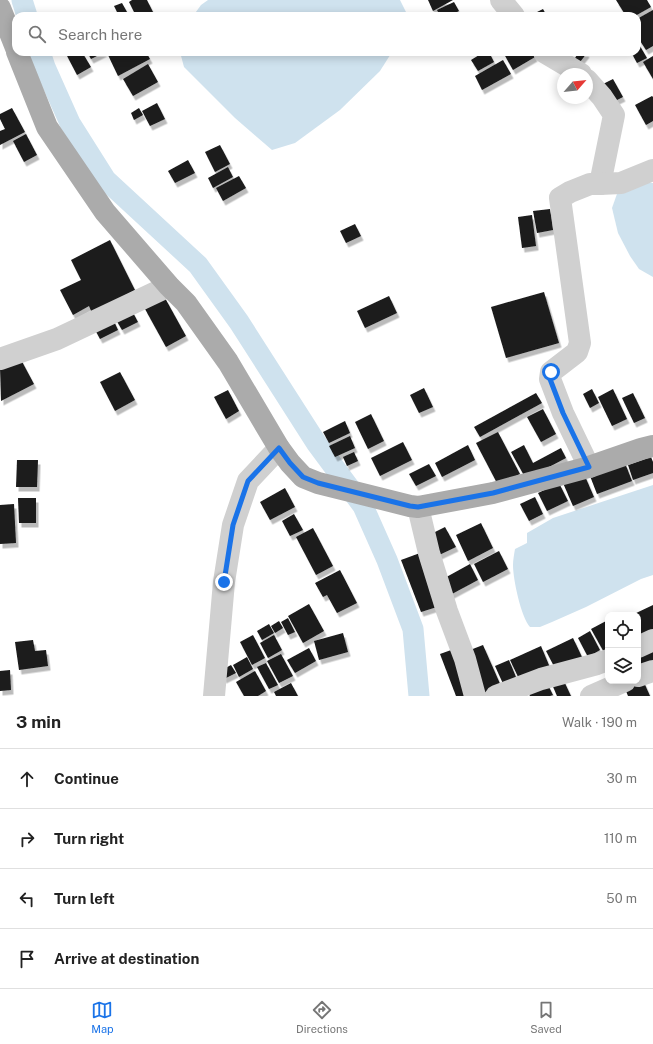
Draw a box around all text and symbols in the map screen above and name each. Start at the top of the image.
search box [12,12,641,56]
icon: search [26,23,48,45]
text: Search here [58,26,142,43]
north arrow [557,68,593,104]
route start [542,363,560,381]
route end [215,573,233,591]
map controls [605,612,641,684]
button: locate [605,612,641,648]
button: layers [605,648,641,684]
text: 3 min [16,712,61,732]
text: Walk · 190 m [562,715,637,730]
icon: ahead [16,768,38,790]
text: Continue [54,770,119,787]
text: 30 m [607,771,637,786]
icon: right [16,828,38,850]
text: Turn right [54,830,124,847]
text: 110 m [604,831,637,846]
icon: left [16,888,38,910]
text: Turn left [54,890,115,907]
text: 50 m [606,891,637,906]
icon: arrive [16,948,38,970]
text: Arrive at destination [54,950,199,967]
tab: Map [91,999,114,1035]
tab: Directions [296,999,348,1035]
tab: Saved [530,999,562,1035]

